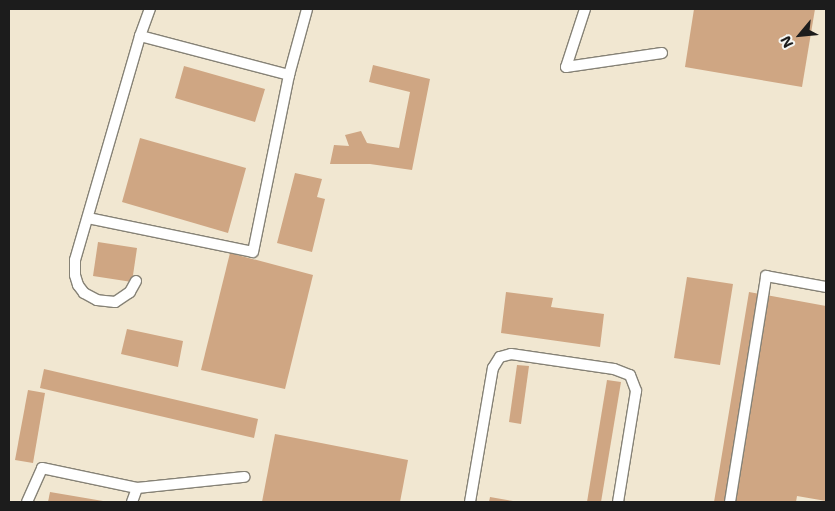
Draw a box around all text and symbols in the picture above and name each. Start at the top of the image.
north arrow [775,10,825,60]
text: N [776,33,797,51]

